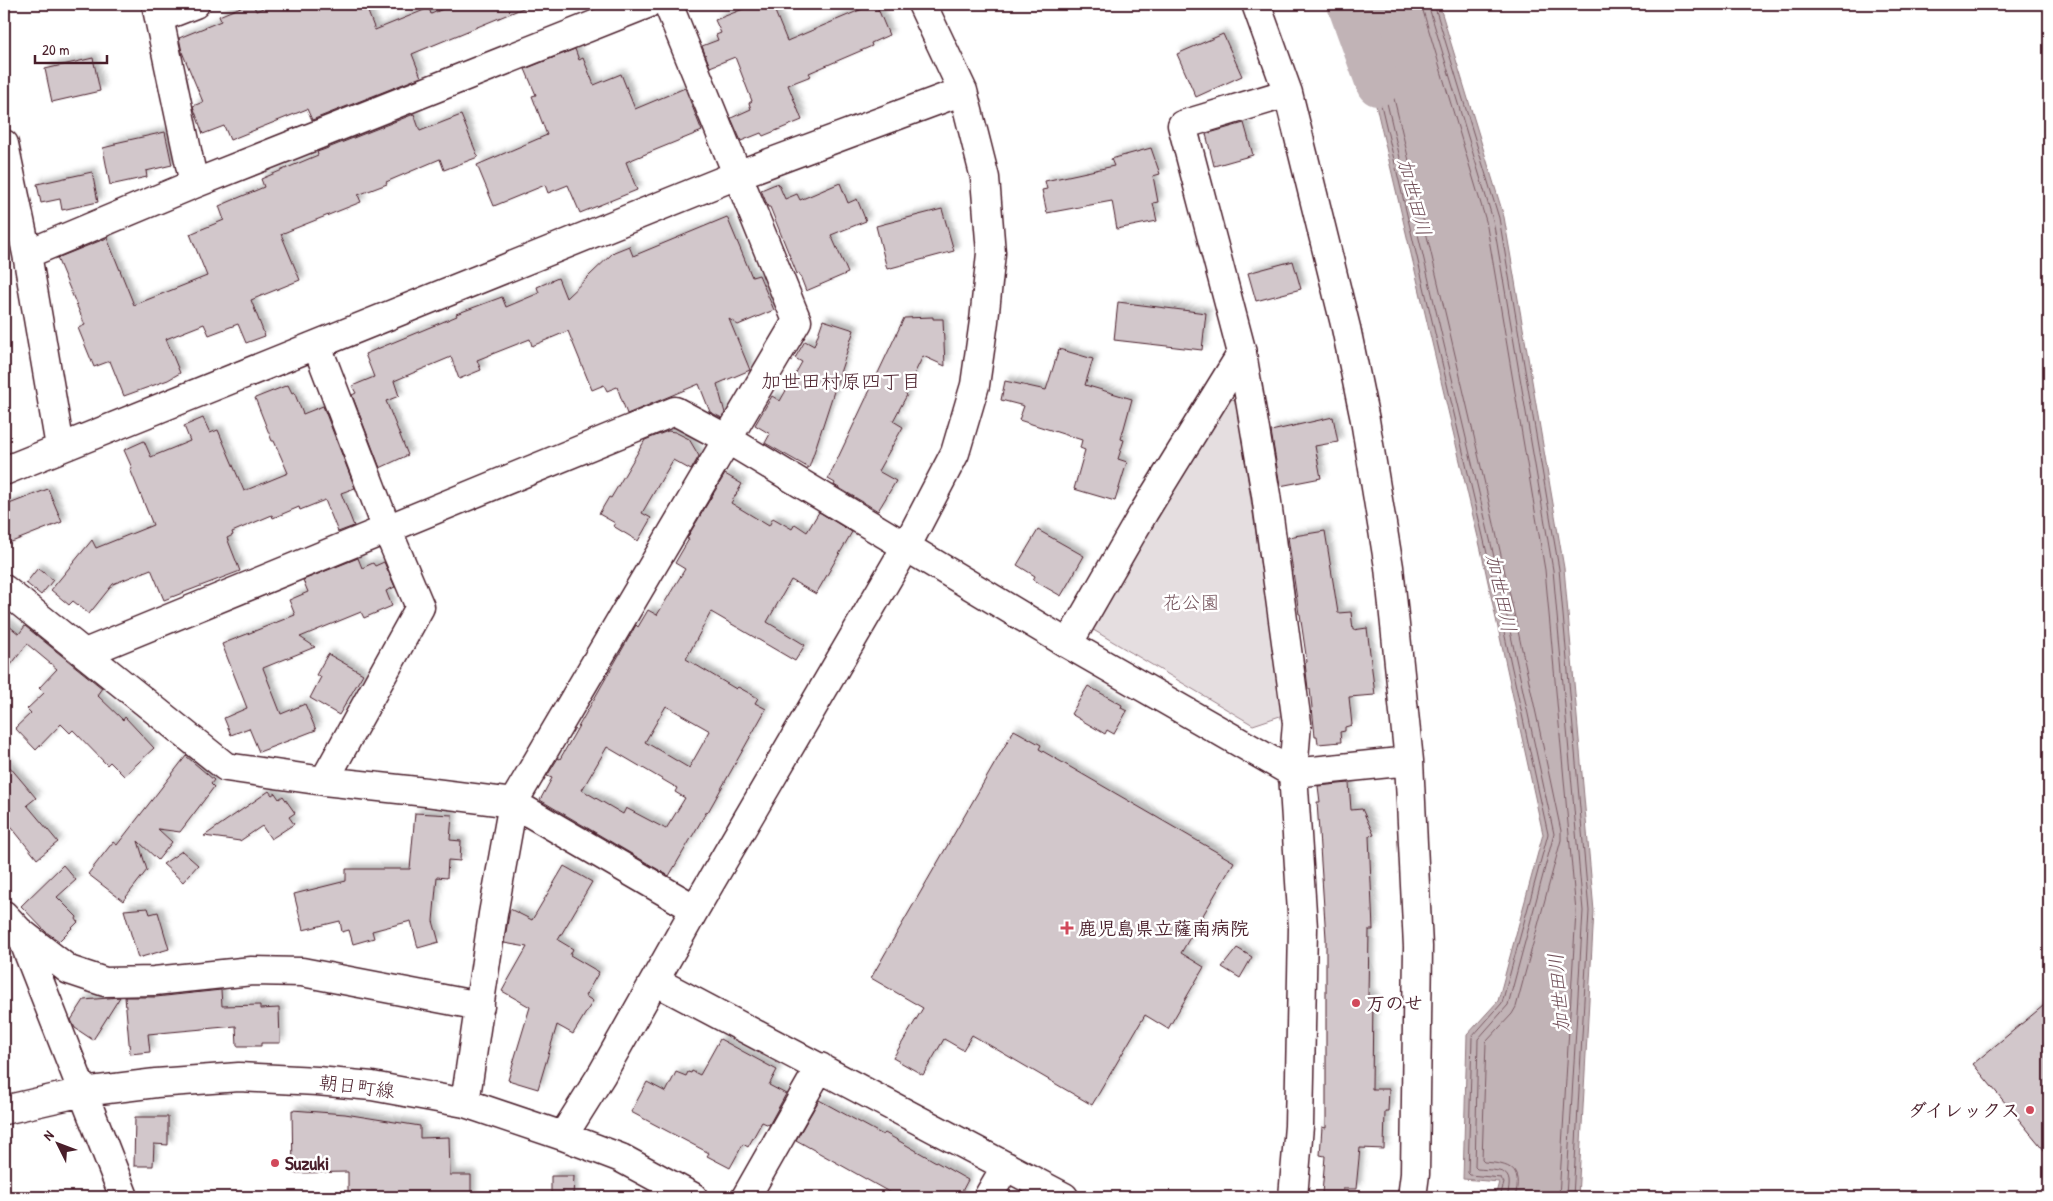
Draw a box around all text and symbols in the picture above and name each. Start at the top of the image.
scale bar [35,32,108,64]
text: 20 m [42,39,69,60]
water label: 加世田川 [1392,155,1438,239]
district label: 加世田村原四丁目 [761,367,921,394]
water label: 加世田川 [1480,551,1524,635]
park label: 花公園 [1162,589,1220,615]
place label: 鹿児島県立薩南病院 [1078,915,1249,941]
marker: 鹿児島県立薩南病院 [1060,921,1074,935]
water label: 加世田川 [1541,952,1575,1034]
place label: 万のせ [1366,990,1423,1016]
marker: 万のせ [1350,997,1362,1009]
street label: 朝日町線 [318,1068,396,1104]
place label: ダイレックス [1908,1097,2020,1123]
marker: ダイレックス [2024,1104,2036,1116]
north arrow [32,1118,82,1168]
text: N [38,1125,58,1144]
place label: Suzuki [285,1150,329,1176]
marker: Suzuki [269,1157,281,1169]

